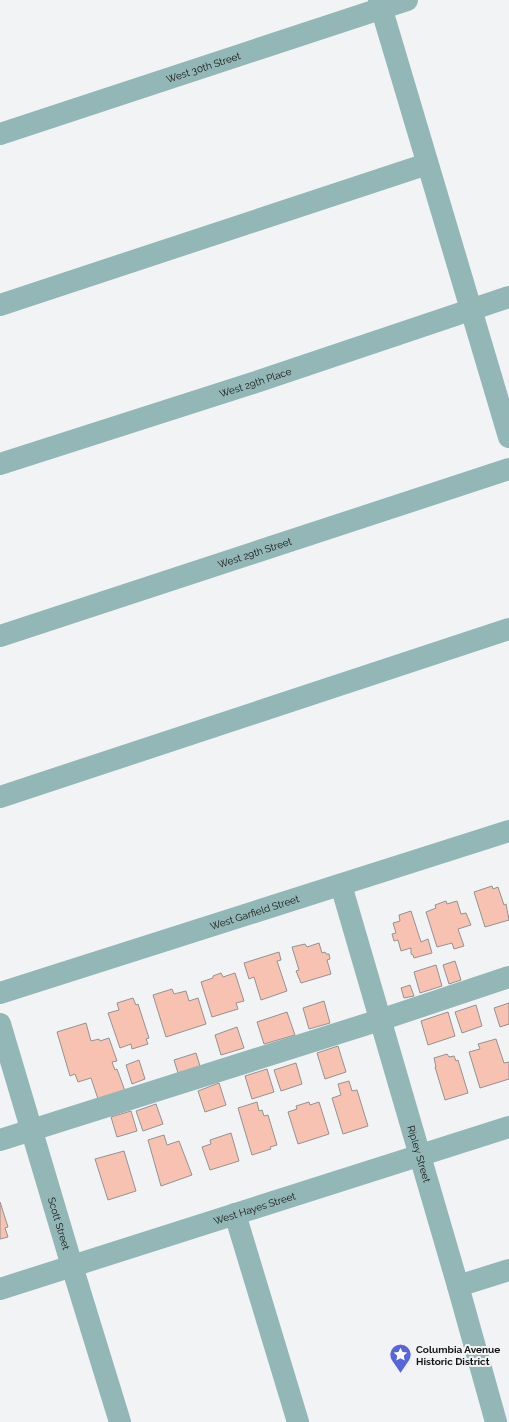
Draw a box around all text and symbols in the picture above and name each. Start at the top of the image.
street label: West 30th Street [165,50,242,84]
street label: West 29th Place [218,365,293,399]
street label: West 29th Street [216,535,294,570]
street label: West Garfield Street [209,893,301,931]
street label: Ripley Street [406,1124,433,1184]
street label: West Hayes Street [212,1190,297,1226]
street label: Scott Street [46,1196,73,1252]
place icon: Columbia Avenue Historic District [388,1342,414,1375]
place label: Columbia Avenue Historic District [416,1344,500,1367]

